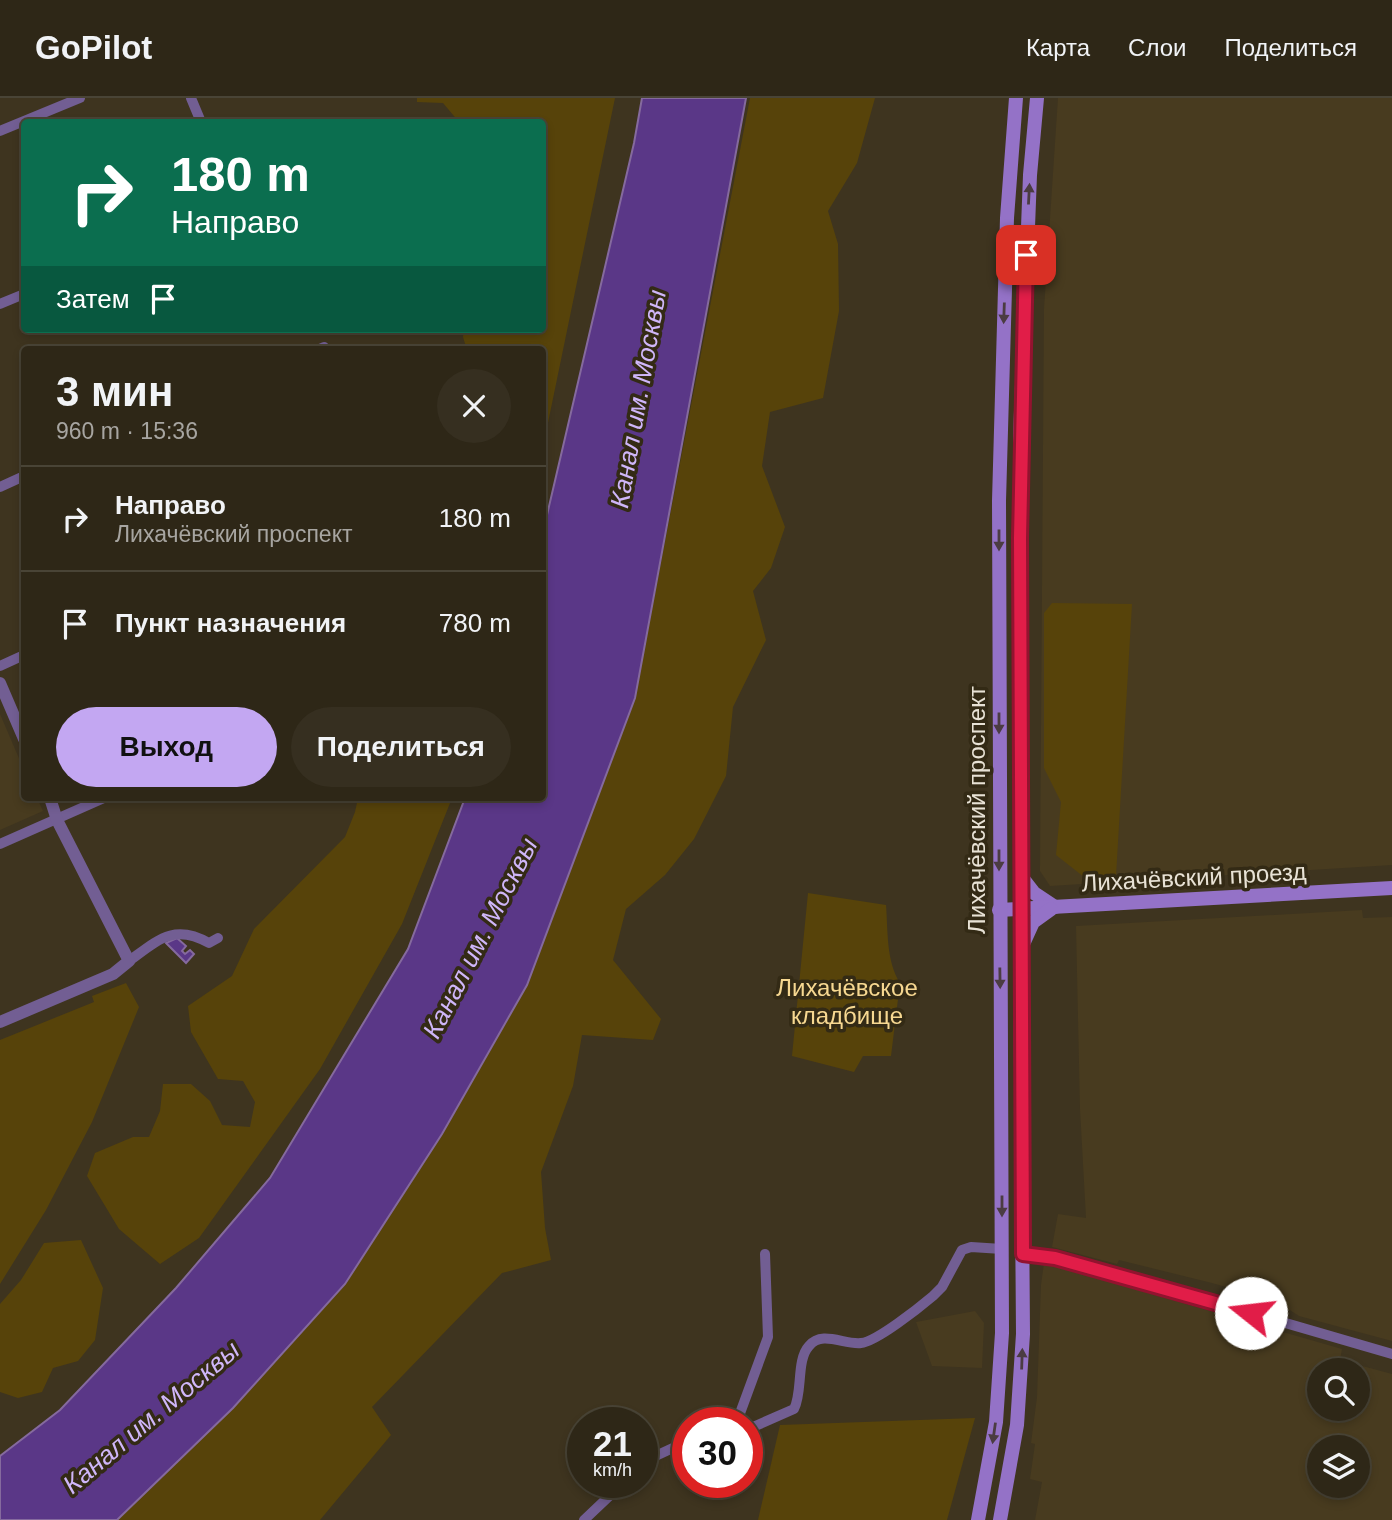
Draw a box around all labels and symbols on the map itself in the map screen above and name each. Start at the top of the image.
one-way arrow [1024,183,1035,205]
pin [996,225,1056,285]
water label: Канал им. Москвы [604,288,672,510]
one-way arrow [998,302,1009,324]
one-way arrow [993,530,1005,552]
street label: Лихачёвский проспект [963,686,990,934]
one-way arrow [993,712,1005,734]
water label: Канал им. Москвы [416,833,544,1043]
one-way arrow [993,849,1005,871]
street label: Лихачёвский проезд [1081,858,1307,896]
one-way arrow [994,968,1005,990]
park label: Лихачёвское кладбище [776,974,918,1029]
one-way arrow [996,1195,1008,1217]
position arrow [1214,1276,1288,1350]
water label: Канал им. Москвы [57,1334,245,1500]
one-way arrow [1016,1347,1027,1369]
speed limit sign: 30 [672,1407,763,1498]
one-way arrow [989,1422,1000,1444]

